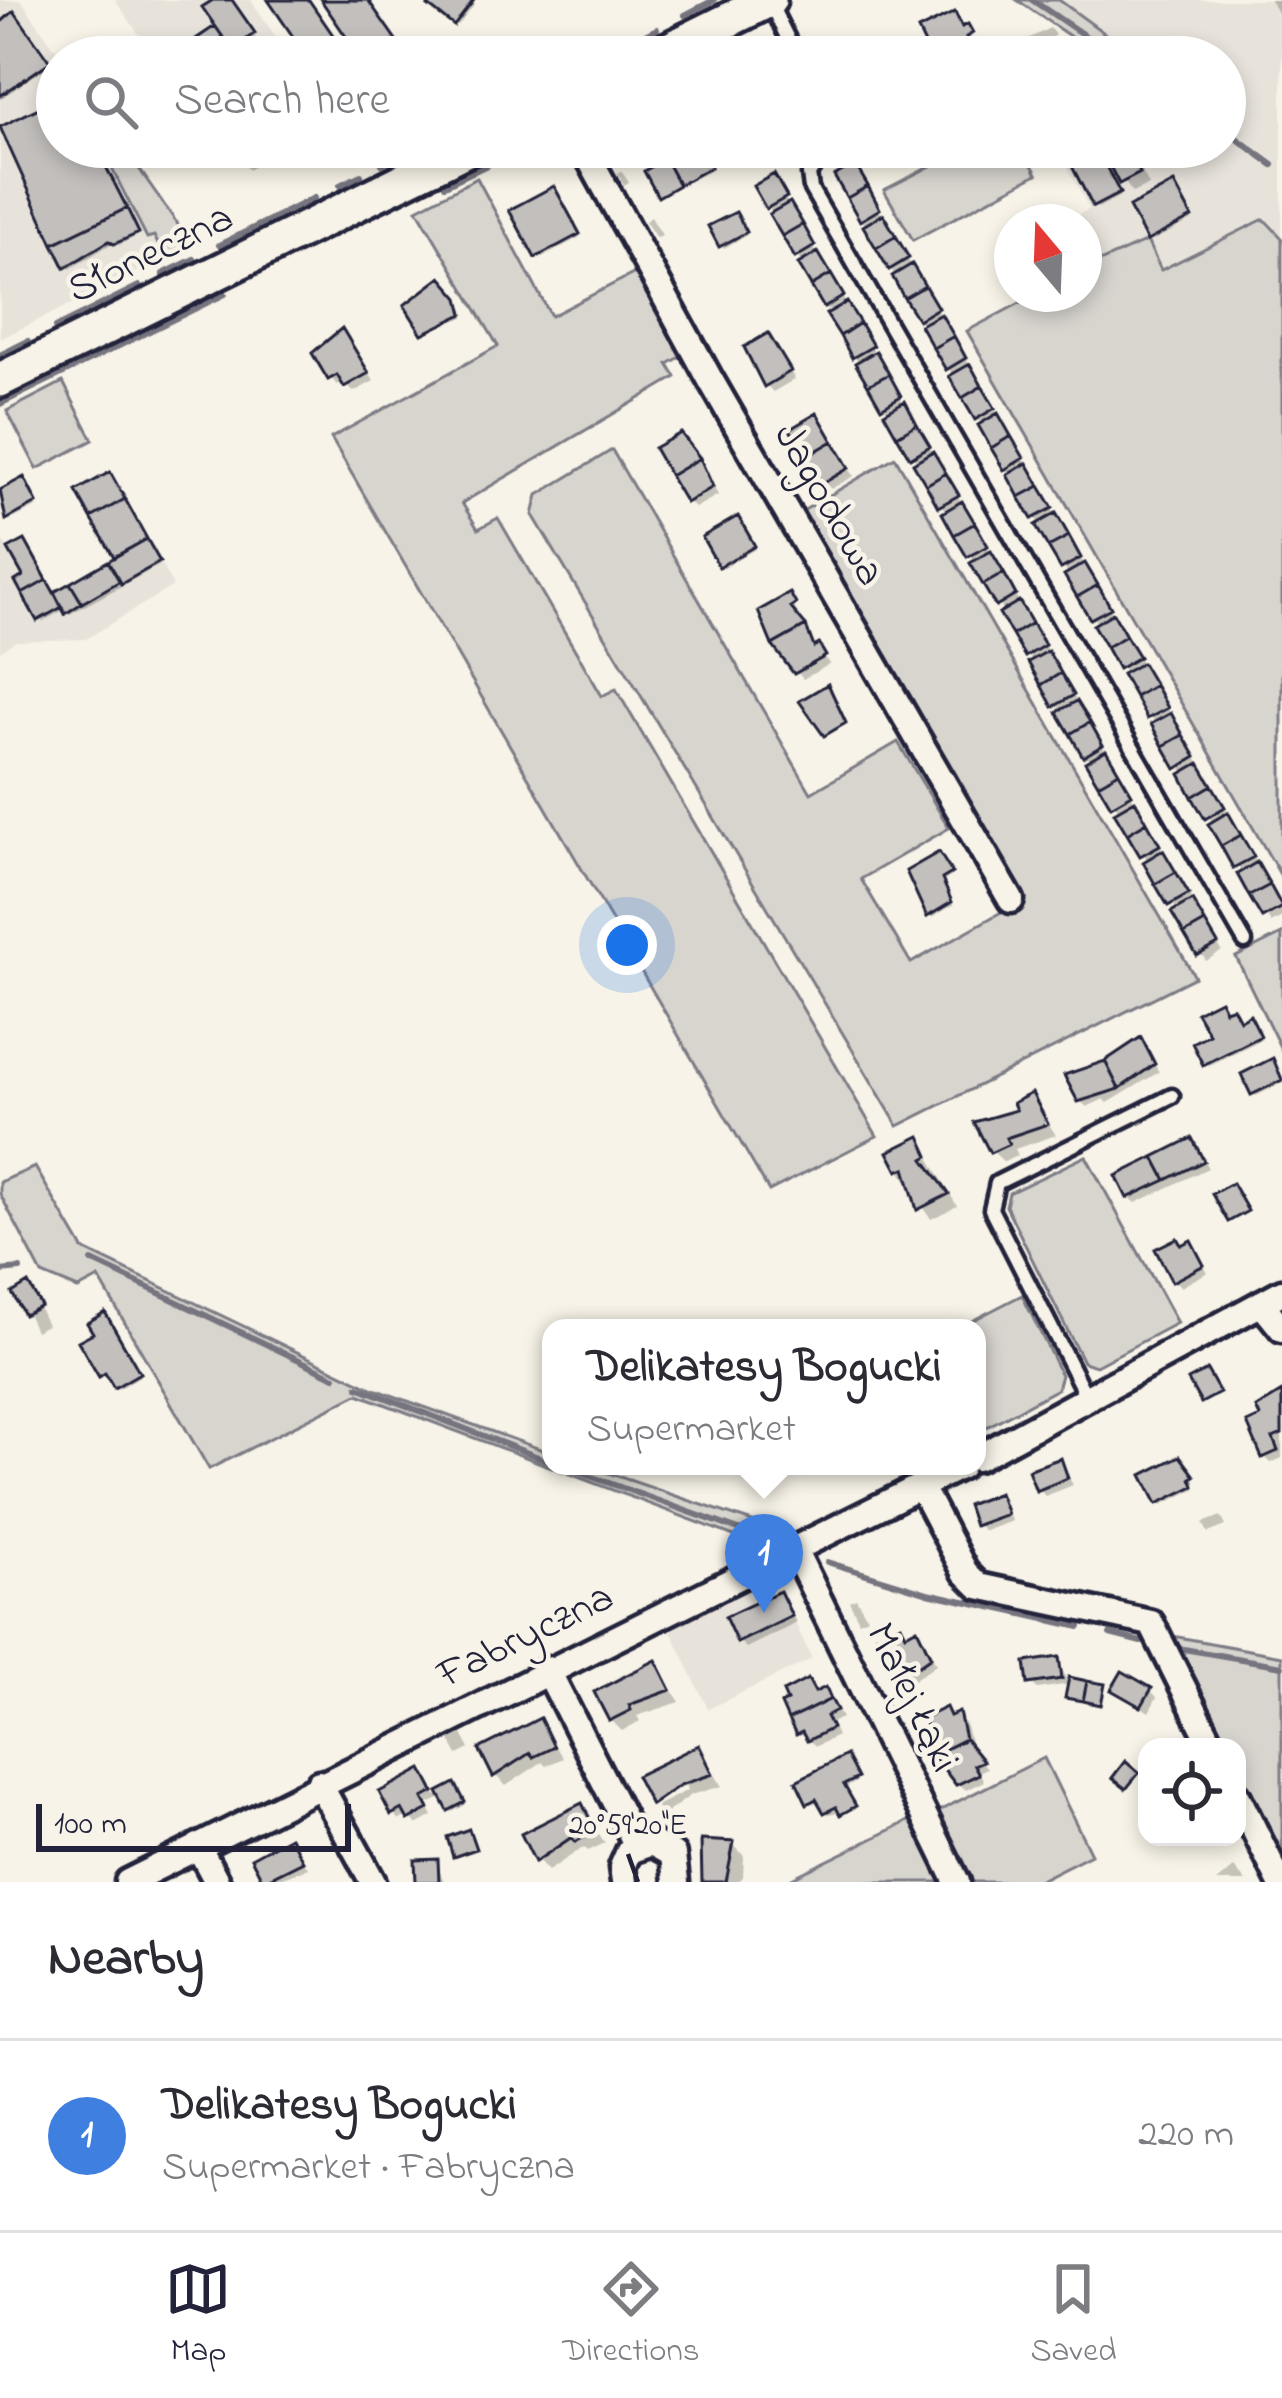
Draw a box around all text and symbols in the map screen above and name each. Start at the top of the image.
search box [36,36,1246,168]
icon: search [78,69,144,135]
text: Search here [174,69,390,135]
street label: Słoneczna [58,189,244,321]
north arrow [994,204,1102,312]
street label: Jagodowa [757,412,899,598]
your location [597,915,657,975]
popup [542,1319,986,1475]
text: Delikatesy Bogucki [587,1336,941,1402]
text: Supermarket [587,1402,796,1459]
pin: 1 [725,1514,803,1613]
street label: Fabryczna [427,1568,624,1706]
street label: Małej Łąki [849,1613,973,1783]
map controls [1138,1738,1246,1846]
button: locate [1138,1738,1246,1846]
scale bar [36,1798,351,1851]
text: 100 m [54,1801,127,1849]
text: 20°59'20"E [569,1805,687,1849]
text: Nearby [48,1923,204,1998]
text: Delikatesy Bogucki [162,2074,517,2140]
text: 1 [81,2107,93,2164]
text: 220 m [1138,2107,1234,2164]
text: Supermarket · Fabryczna [162,2140,575,2197]
tab: Map [165,2256,231,2376]
tab: Directions [562,2256,700,2376]
tab: Saved [1030,2256,1117,2376]

